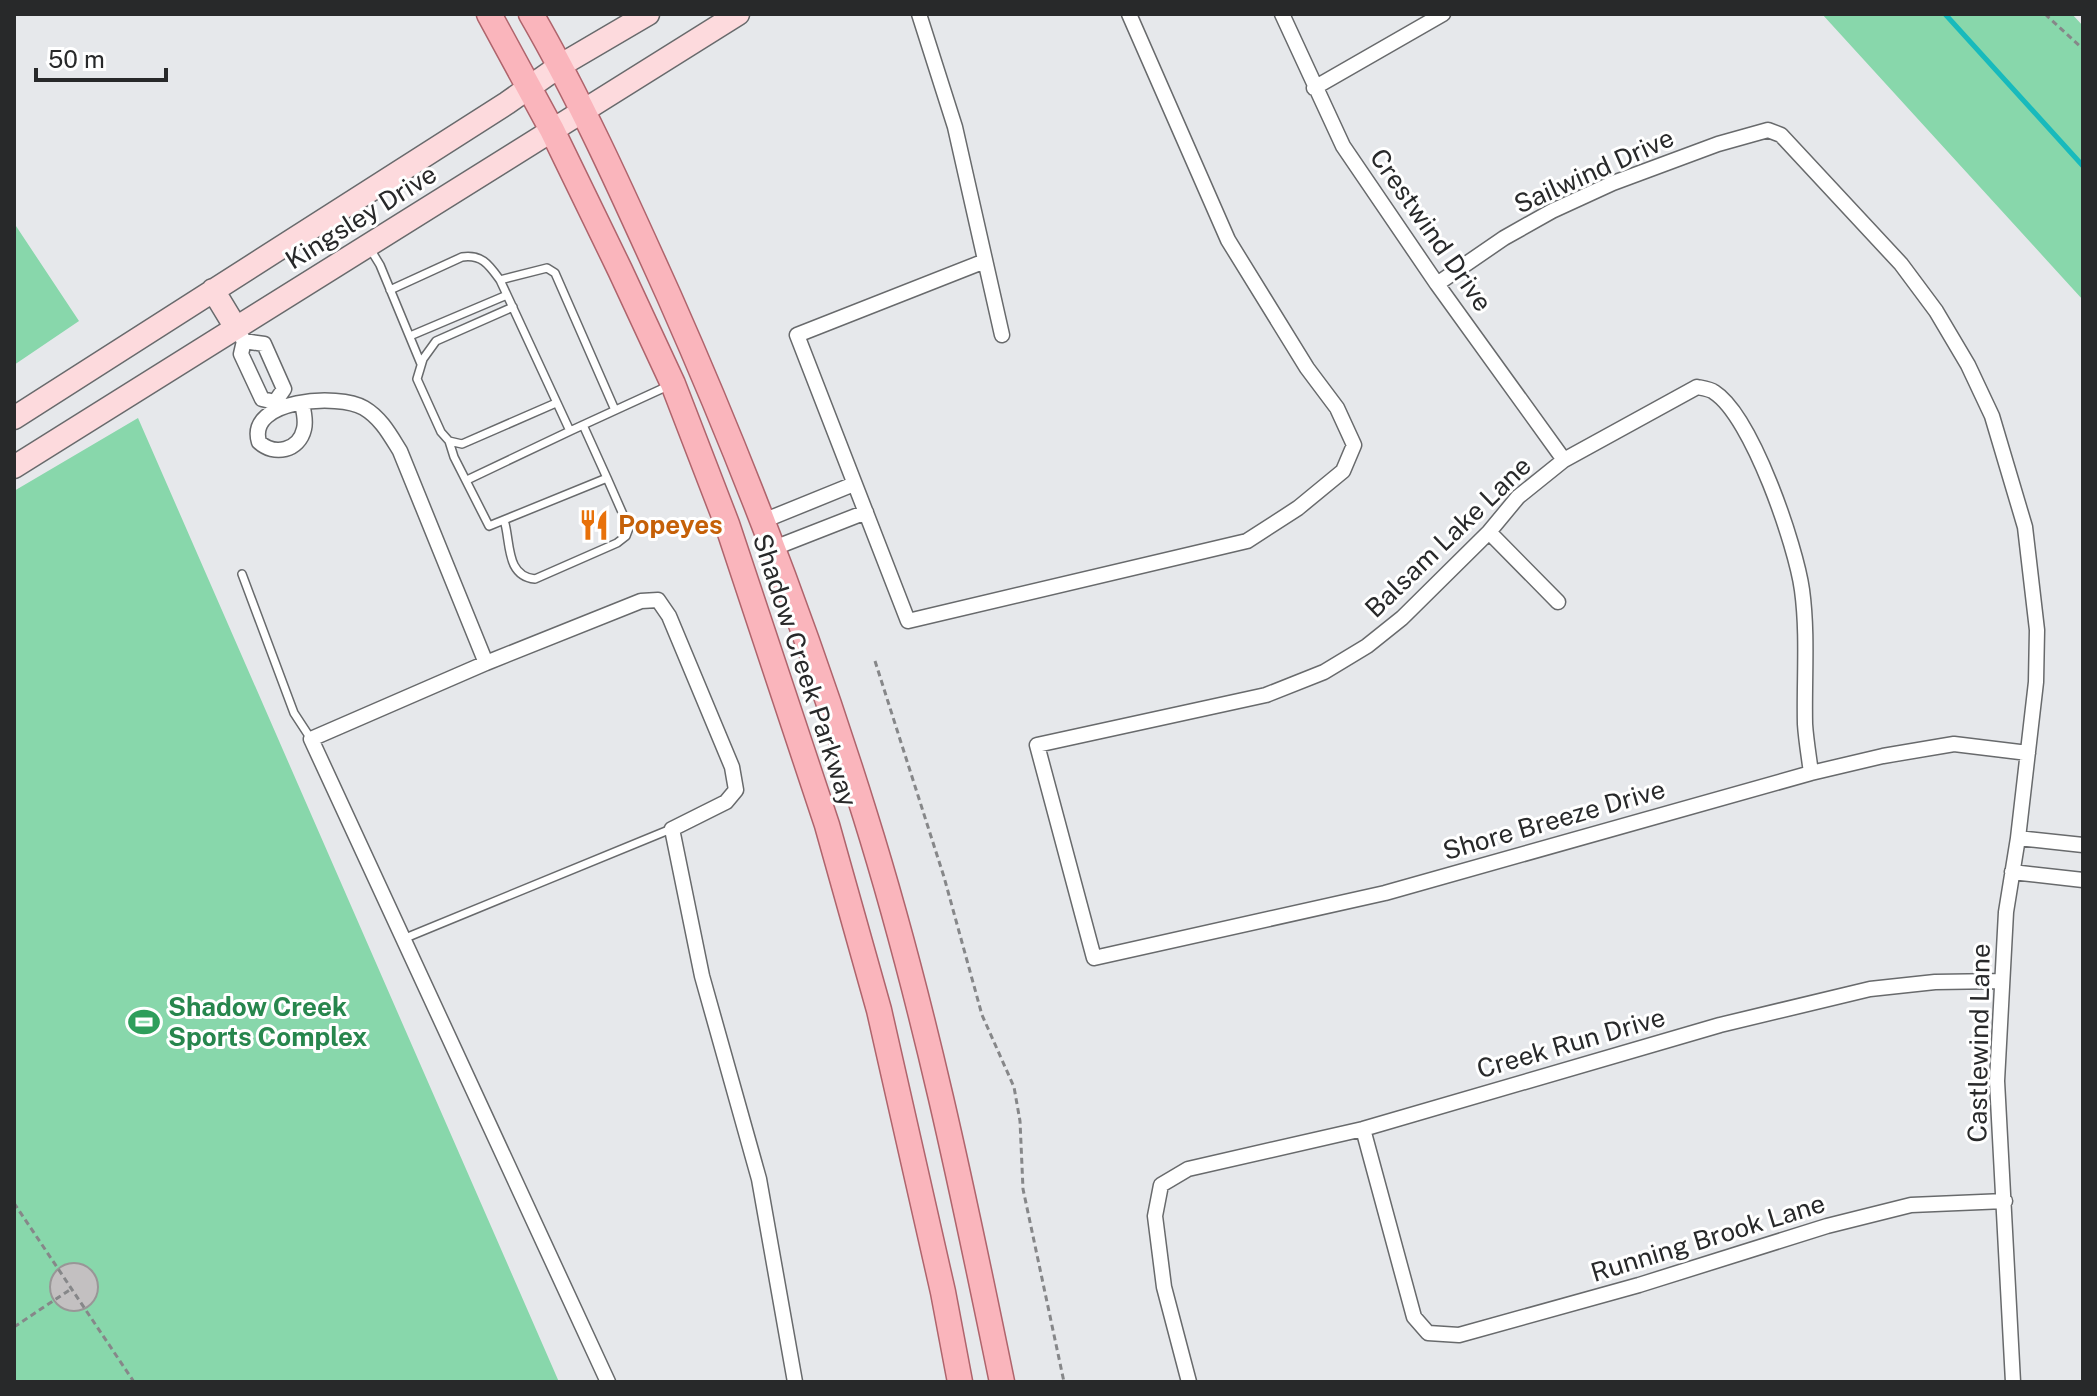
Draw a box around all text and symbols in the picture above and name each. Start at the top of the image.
scale bar [36,32,166,82]
text: 50 m [48,45,105,73]
street label: Sailwind Drive [1509,121,1678,220]
street label: Crestwind Drive [1364,142,1499,317]
street label: Kingsley Drive [279,158,442,275]
street label: Balsam Lake Lane [1358,450,1537,624]
restaurant icon: Popeyes [577,508,611,542]
place label: Popeyes [618,509,723,540]
street label: Shadow Creek Parkway [747,529,864,810]
street label: Shore Breeze Drive [1439,773,1669,866]
street label: Castlewind Lane [1961,943,1996,1143]
place label: Shadow Creek Sports Complex [168,991,367,1052]
street label: Creek Run Drive [1473,1001,1669,1084]
sports icon: Shadow Creek Sports Complex [127,1005,161,1039]
street label: Running Brook Lane [1587,1187,1829,1288]

